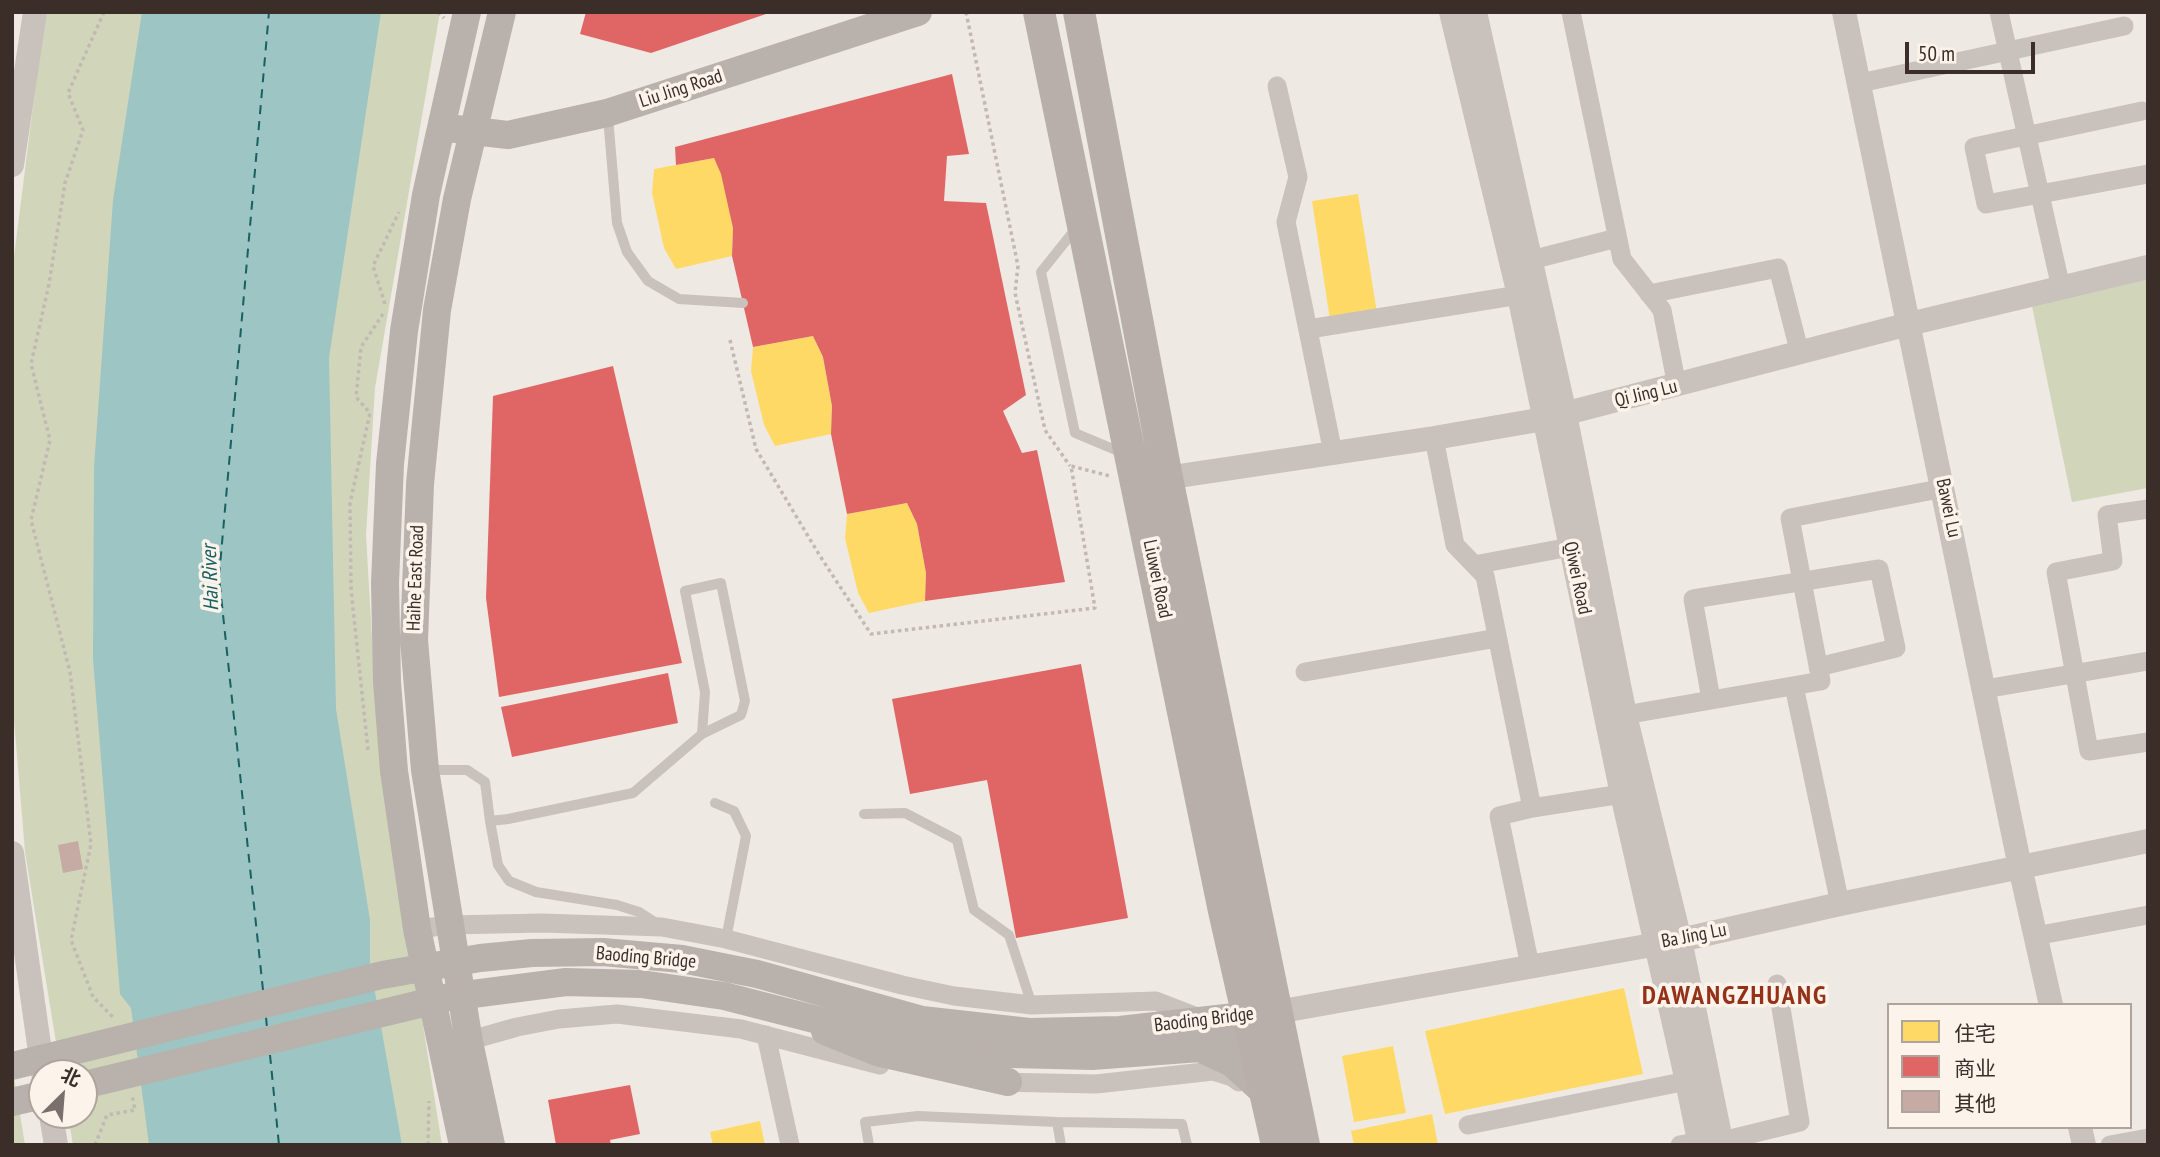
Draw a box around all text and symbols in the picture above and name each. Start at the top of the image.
scale bar [1908,28,2038,72]
text: 50 m [1918,40,1955,67]
street label: Liu Jing Road [637,65,725,113]
street label: Qi Jing Lu [1612,375,1680,413]
street label: Bawei Lu [1931,477,1965,539]
street label: Haihe East Road [403,525,429,631]
street label: Liuwei Road [1138,538,1176,620]
street label: Qiwei Road [1558,539,1596,617]
water label: Hai River [197,545,225,611]
street label: Ba Jing Lu [1660,919,1728,953]
street label: Baoding Bridge [595,942,697,974]
district label: DAWANGZHUANG [1644,981,1826,1013]
street label: Baoding Bridge [1153,1003,1255,1037]
legend [1887,1003,2132,1129]
text: 住宅 [1954,1020,1996,1047]
text: 商业 [1954,1055,1996,1082]
north arrow [28,1059,98,1129]
text: 北 [57,1062,85,1092]
text: 其他 [1954,1090,1996,1117]

